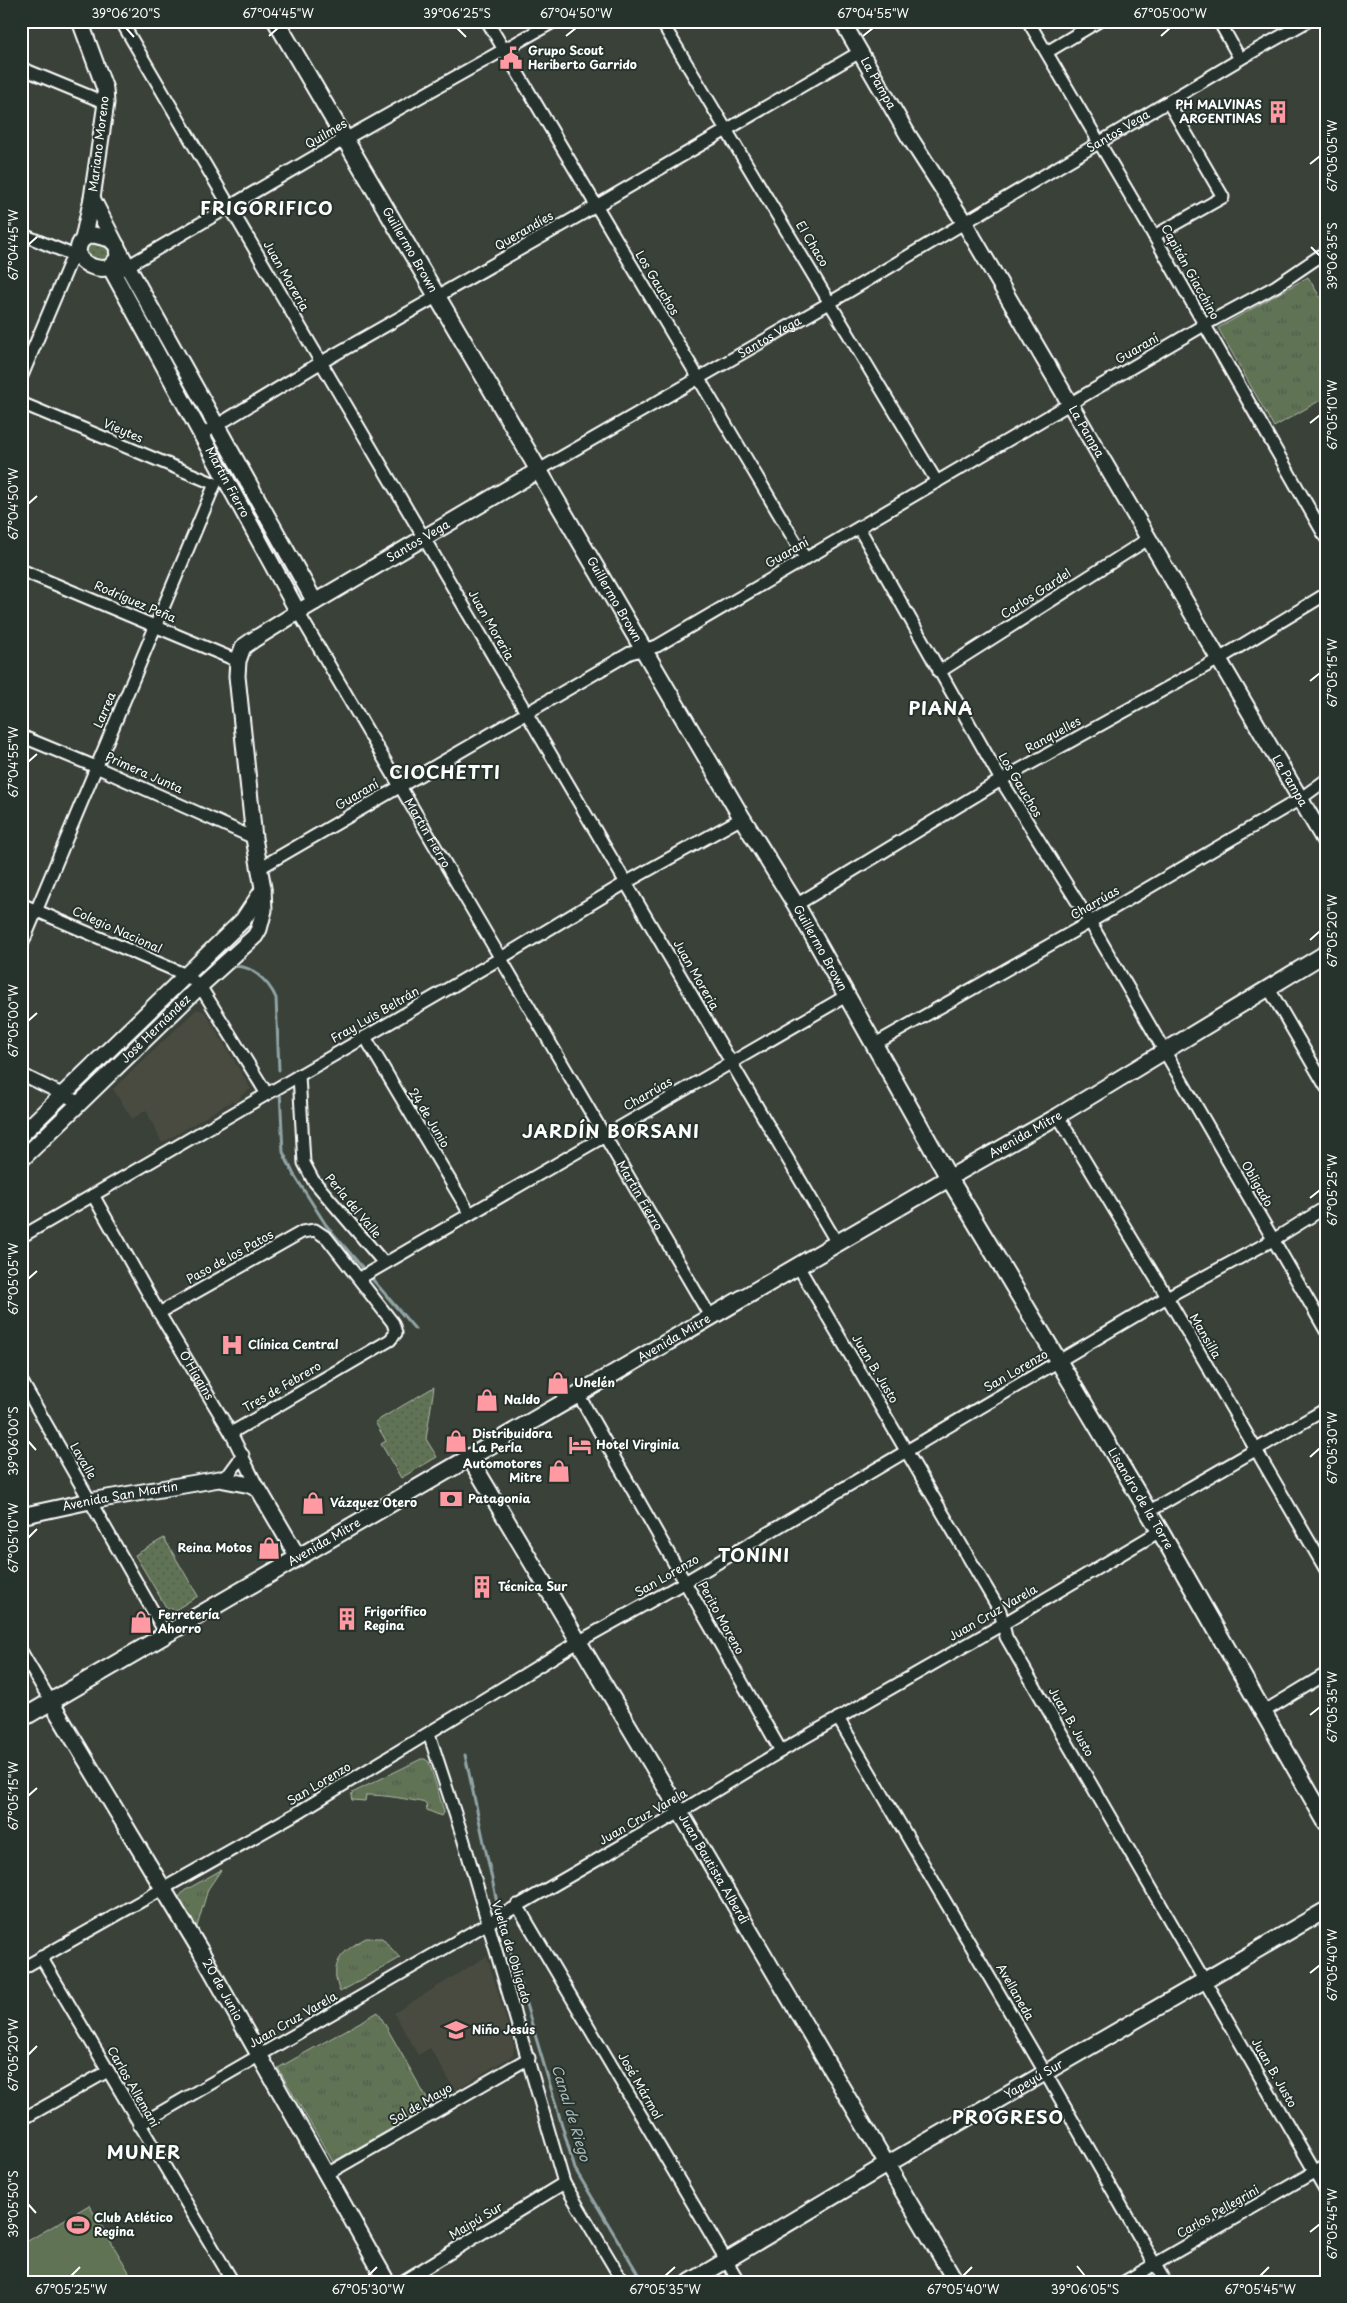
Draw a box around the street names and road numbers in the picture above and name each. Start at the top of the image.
street label: La Pampa [857,53,901,113]
street label: Mariano Moreno [83,95,113,193]
street label: Santos Vega [1083,104,1153,156]
street label: Quilmes [301,114,350,152]
street label: Guillermo Brown [379,203,443,295]
street label: Querandíes [491,206,557,254]
street label: El Chaco [792,217,834,270]
street label: Capitán Giacchino [1157,221,1225,323]
street label: Juan Moreria [259,237,314,314]
street label: Los Gauchos [631,247,684,319]
street label: Santos Vega [734,311,805,362]
street label: Guaraní [1111,328,1162,368]
street label: La Pampa [1065,402,1110,461]
street label: Vieytes [101,414,147,447]
street label: Martín Fierro [201,443,255,521]
street label: Santos Vega [383,514,453,566]
street label: Guaraní [761,532,812,572]
street label: Guillermo Brown [583,553,647,645]
street label: Carlos Gardel [997,564,1074,623]
street label: Rodríguez Peña [92,576,180,627]
street label: Juan Moreria [464,586,519,663]
street label: Larrea [88,688,120,730]
street label: Ranquelles [1021,711,1084,757]
street label: Primera Junta [103,747,187,797]
street label: Los Gauchos [994,749,1047,821]
street label: La Pampa [1268,751,1313,810]
street label: Guaraní [331,774,382,814]
street label: Martín Fierro [401,794,456,871]
street label: Charrúas [1067,881,1123,923]
street label: Colegio Nacional [70,901,165,957]
street label: Guillermo Brown [790,901,852,994]
street label: Juan Moreria [669,936,724,1013]
street label: Fray Luis Beltrán [327,982,422,1047]
street label: José Hernández [116,990,194,1067]
street label: Charrúas [620,1072,676,1114]
street label: 24 de Junio [405,1084,455,1151]
street label: Avenida Mitre [985,1106,1065,1162]
street label: Martín Fierro [613,1157,668,1234]
street label: Obligado [1238,1157,1278,1210]
street label: Perla del Valle [321,1169,386,1242]
street label: Paso de los Patos [183,1225,277,1287]
street label: Avenida Mitre [634,1309,713,1366]
street label: Mansilla [1186,1310,1226,1362]
street label: Juan B. Justo [848,1331,904,1407]
street label: San Lorenzo [980,1344,1051,1396]
street label: O'Higgins [176,1347,219,1403]
street label: Tres de Febrero [239,1356,324,1416]
street label: Lavalle [66,1439,102,1483]
street label: Lisandro de la Torre [1104,1444,1179,1552]
street label: Avenida San Martín [60,1476,179,1515]
street label: Avenida Mitre [284,1513,364,1570]
street label: San Lorenzo [631,1549,702,1601]
street label: Perito Moreno [694,1578,750,1658]
street label: Juan Cruz Varela [945,1579,1040,1645]
street label: Juan B. Justo [1045,1683,1099,1760]
street label: San Lorenzo [283,1757,354,1809]
street label: Juan Cruz Varela [595,1783,690,1849]
street label: Juan Bautista Alberdi [675,1810,754,1927]
street label: Vuelta de Obligado [488,1898,536,2006]
street label: 20 de Junio [199,1955,248,2024]
street label: Avellaneda [992,1960,1040,2024]
street label: Juan Cruz Varela [245,1986,340,2052]
street label: Juan B. Justo [1248,2034,1302,2111]
street label: Carlos Allemani [103,2043,164,2130]
street label: José Mármol [614,2049,667,2122]
street label: Yapeyú Sur [1000,2054,1066,2103]
street label: Sol de Mayo [386,2078,455,2128]
street label: Carlos Pellegrini [1173,2180,1262,2242]
street label: Maipú Sur [445,2197,506,2243]

